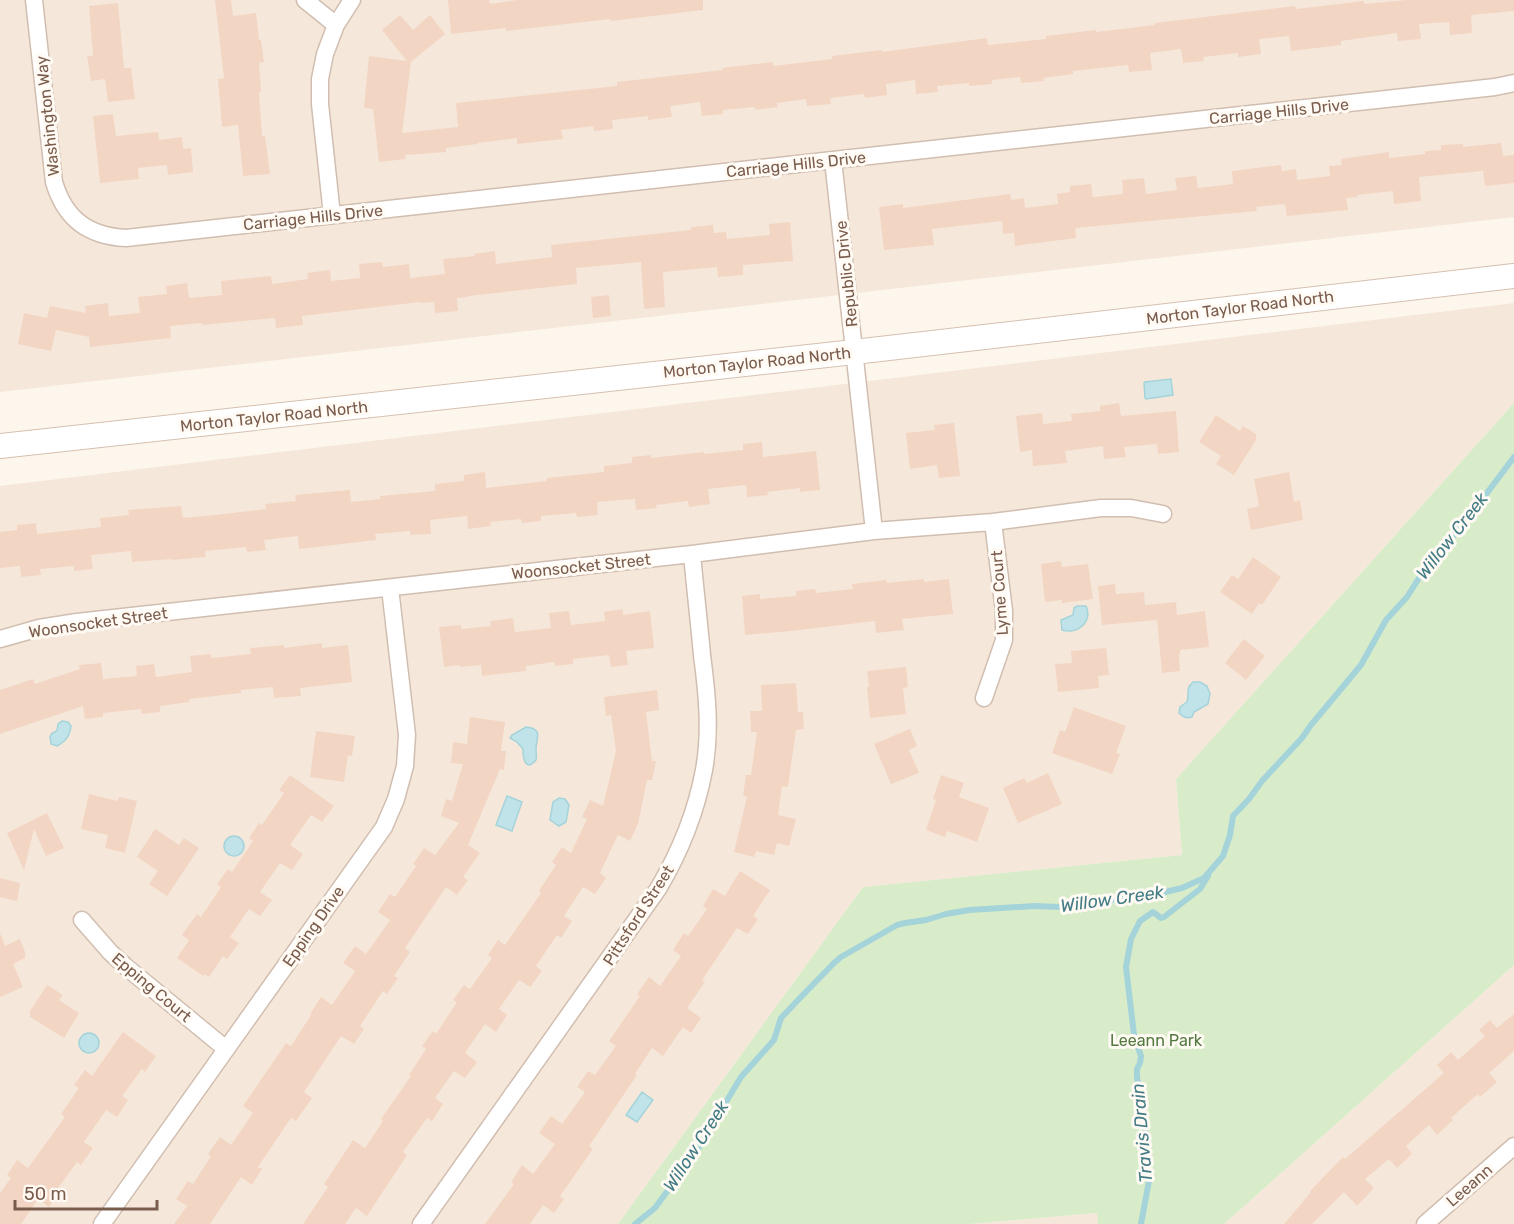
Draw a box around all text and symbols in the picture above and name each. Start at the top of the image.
street label: Washington Way [32,55,63,177]
street label: Carriage Hills Drive [1208,95,1350,128]
street label: Carriage Hills Drive [725,148,867,181]
street label: Carriage Hills Drive [242,201,384,234]
street label: Republic Drive [831,220,862,328]
street label: Morton Taylor Road North [1145,287,1335,328]
street label: Morton Taylor Road North [662,343,852,382]
street label: Morton Taylor Road North [179,397,369,436]
water label: Willow Creek [1411,488,1493,584]
street label: Woonsocket Street [510,550,652,583]
street label: Lyme Court [987,550,1012,636]
street label: Woonsocket Street [27,603,169,642]
street label: Pittsford Street [599,862,678,969]
water label: Willow Creek [1059,881,1166,917]
street label: Epping Drive [279,882,348,970]
street label: Epping Court [108,949,195,1026]
park label: Leeann Park [1110,1031,1203,1050]
water label: Travis Drain [1127,1082,1157,1184]
water label: Willow Creek [658,1096,734,1196]
street label: Leeann [1442,1160,1496,1211]
scale bar [15,1173,158,1211]
text: 50 m [24,1183,67,1205]

